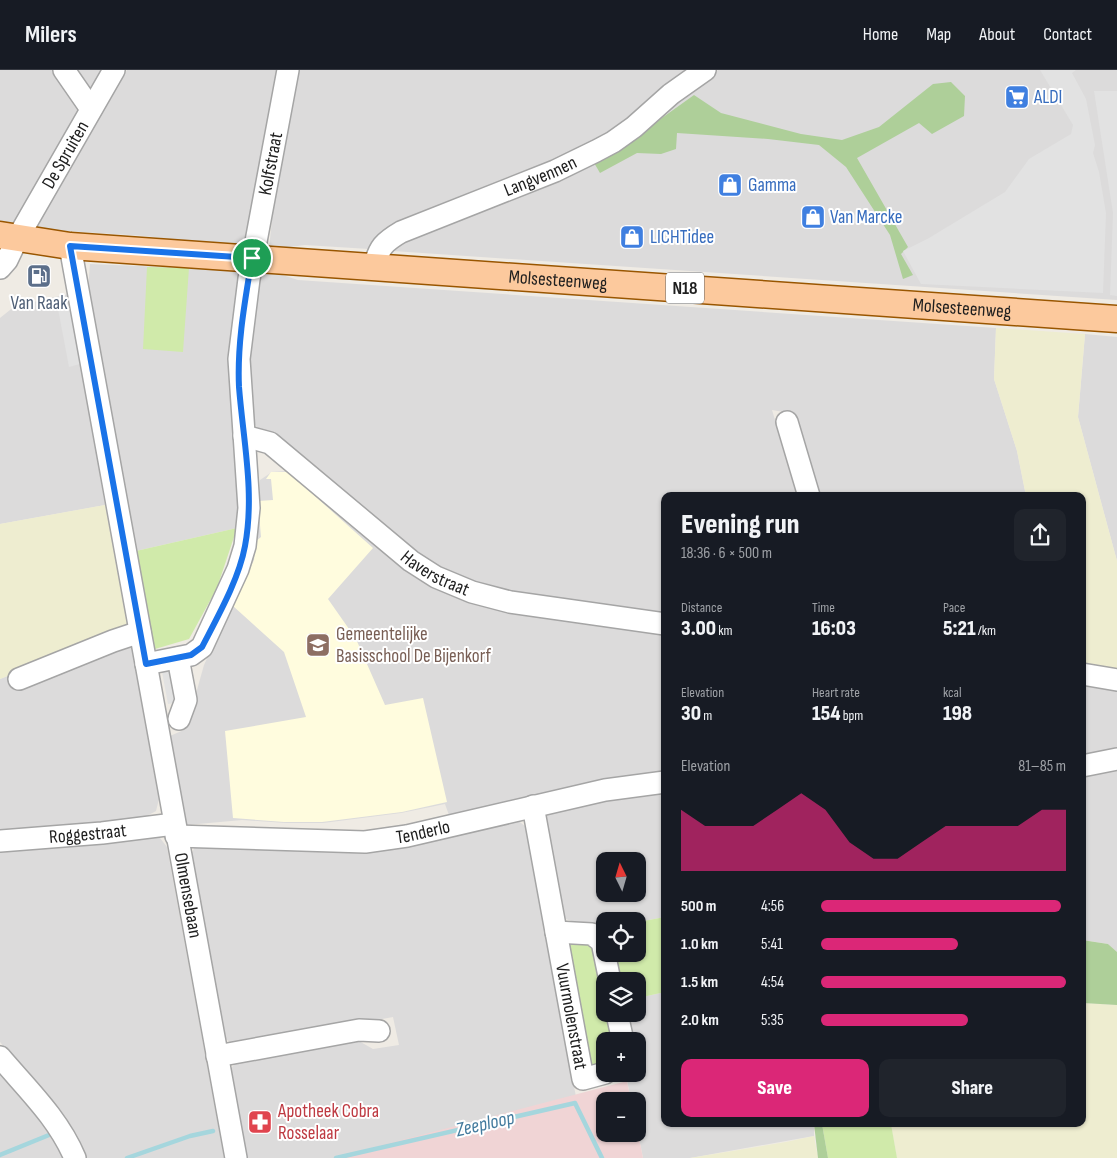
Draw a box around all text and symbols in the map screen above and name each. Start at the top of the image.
text: Milers [25,20,77,49]
text: Home [863,24,898,45]
text: Map [926,24,951,45]
text: About [979,24,1015,45]
text: Contact [1043,24,1092,45]
supermarket icon: ALDI [1004,84,1030,110]
place label: ALDI [1033,86,1062,109]
street label: De Spruiten [37,117,94,193]
street label: Kolfstraat [253,130,288,197]
street label: Langvennen [501,151,580,202]
shop icon: Gamma [717,172,743,198]
place label: Gamma [748,174,796,197]
shop icon: Van Marcke [800,204,826,230]
place label: Van Marcke [830,206,902,229]
shop icon: LICHTidee [619,224,645,250]
place label: LICHTidee [650,226,714,249]
pin [231,237,273,279]
icon: arrive [238,244,266,272]
fuel station icon: Van Raak [26,263,52,289]
street label: Molsesteenweg [508,265,609,295]
road number: N18 [666,272,704,304]
place label: Van Raak [11,292,68,315]
street label: Molsesteenweg [912,293,1013,323]
text: Evening run [681,508,799,541]
button: share [1014,509,1066,561]
text: 18:36 · 6 × 500 m [681,544,772,563]
street label: Haverstraat [396,546,473,601]
text: Distance [681,599,722,616]
text: Time [812,599,835,616]
text: Pace [943,599,965,616]
text: 3.00 [681,616,716,641]
text: 16:03 [812,616,856,641]
text: 5:21 [943,616,976,641]
text: km [716,622,733,639]
text: /km [976,622,996,639]
place label: Gemeentelijke Basisschool De Bijenkorf [336,623,491,668]
school or university icon: Gemeentelijke Basisschool De Bijenkorf [305,632,331,658]
text: Elevation [681,684,724,701]
text: Heart rate [812,684,860,701]
text: kcal [943,684,962,701]
text: 30 [681,701,701,726]
text: 154 [812,701,840,726]
text: 198 [943,701,972,726]
text: m [701,707,712,724]
text: bpm [840,707,863,724]
text: Elevation [681,757,730,776]
text: 81–85 m [1018,757,1066,776]
street label: Tenderlo [395,815,452,849]
street label: Roggestraat [48,819,128,849]
street label: Olmensebaan [169,851,207,940]
north arrow [596,852,646,902]
map controls [596,852,646,1142]
text: 500 m [681,897,716,916]
text: 4:56 [761,897,784,916]
button: locate [596,912,646,962]
text: 1.0 km [681,935,718,954]
text: 5:41 [761,935,783,954]
street label: Vuurmolenstraat [551,962,593,1072]
button: layers [596,972,646,1022]
text: 1.5 km [681,973,718,992]
text: 4:54 [761,973,784,992]
text: 2.0 km [681,1011,719,1030]
text: 5:35 [761,1011,784,1030]
button: + [596,1032,646,1082]
button: Save [681,1059,869,1117]
button: Share [879,1059,1066,1117]
button: − [596,1092,646,1142]
place label: Apotheek Cobra Rosselaar [277,1100,379,1145]
water label: Zeeploop [452,1106,517,1143]
pharmacy icon: Apotheek Cobra Rosselaar [247,1109,273,1135]

